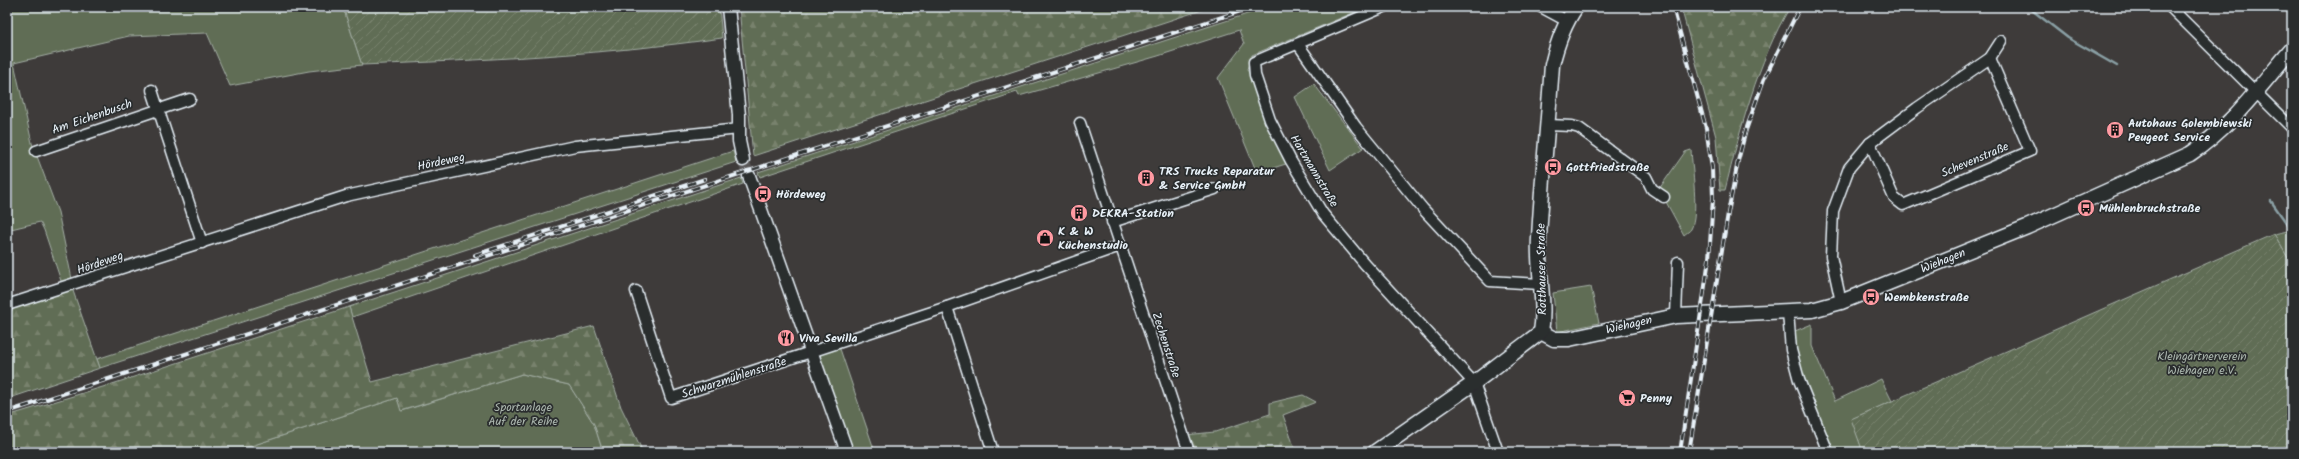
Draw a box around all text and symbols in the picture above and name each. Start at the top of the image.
street label: Am Eichenbusch [49,94,135,140]
place label: Autohaus Golembiewski Peugeot Service [2128,114,2253,147]
building icon: Autohaus Golembiewski Peugeot Service [2105,120,2125,140]
street label: Hartmannstraße [1285,131,1344,212]
street label: Schevenstraße [1938,137,2012,183]
street label: Hördeweg [416,148,467,176]
bus stop icon: Gottfriedstraße [1543,157,1563,177]
place label: Gottfriedstraße [1566,158,1649,177]
place label: TRS Trucks Reparatur & Service GmbH [1159,162,1275,195]
building icon: TRS Trucks Reparatur & Service GmbH [1136,168,1156,188]
bus stop icon: Hördeweg [753,184,773,204]
place label: Hördeweg [776,185,826,204]
bus stop icon: Mühlenbruchstraße [2076,198,2096,218]
place label: Mühlenbruchstraße [2099,199,2201,218]
building icon: DEKRA-Station [1069,203,1089,223]
place label: DEKRA-Station [1092,204,1174,223]
place label: K & W Küchenstudio [1058,222,1129,255]
street label: Rotthauser Straße [1532,222,1552,315]
shop icon: K & W Küchenstudio [1035,228,1055,248]
street label: Wiehagen [1918,243,1968,279]
street label: Hördeweg [74,246,126,280]
bus stop icon: Wembkenstraße [1861,287,1881,307]
place label: Wembkenstraße [1884,288,1969,307]
street label: Zechenstraße [1146,310,1186,381]
street label: Wiehagen [1604,310,1654,340]
restaurant icon: Viva Sevilla [776,328,796,348]
place label: Viva Sevilla [799,329,857,348]
park label: Kleingärtnerverein Wiehagen e.V. [2157,347,2247,380]
street label: Schwarzmühlenstraße [679,352,789,404]
supermarket icon: Penny [1617,388,1637,408]
place label: Penny [1640,389,1673,408]
park label: Sportanlage Auf der Reihe [488,398,558,431]

